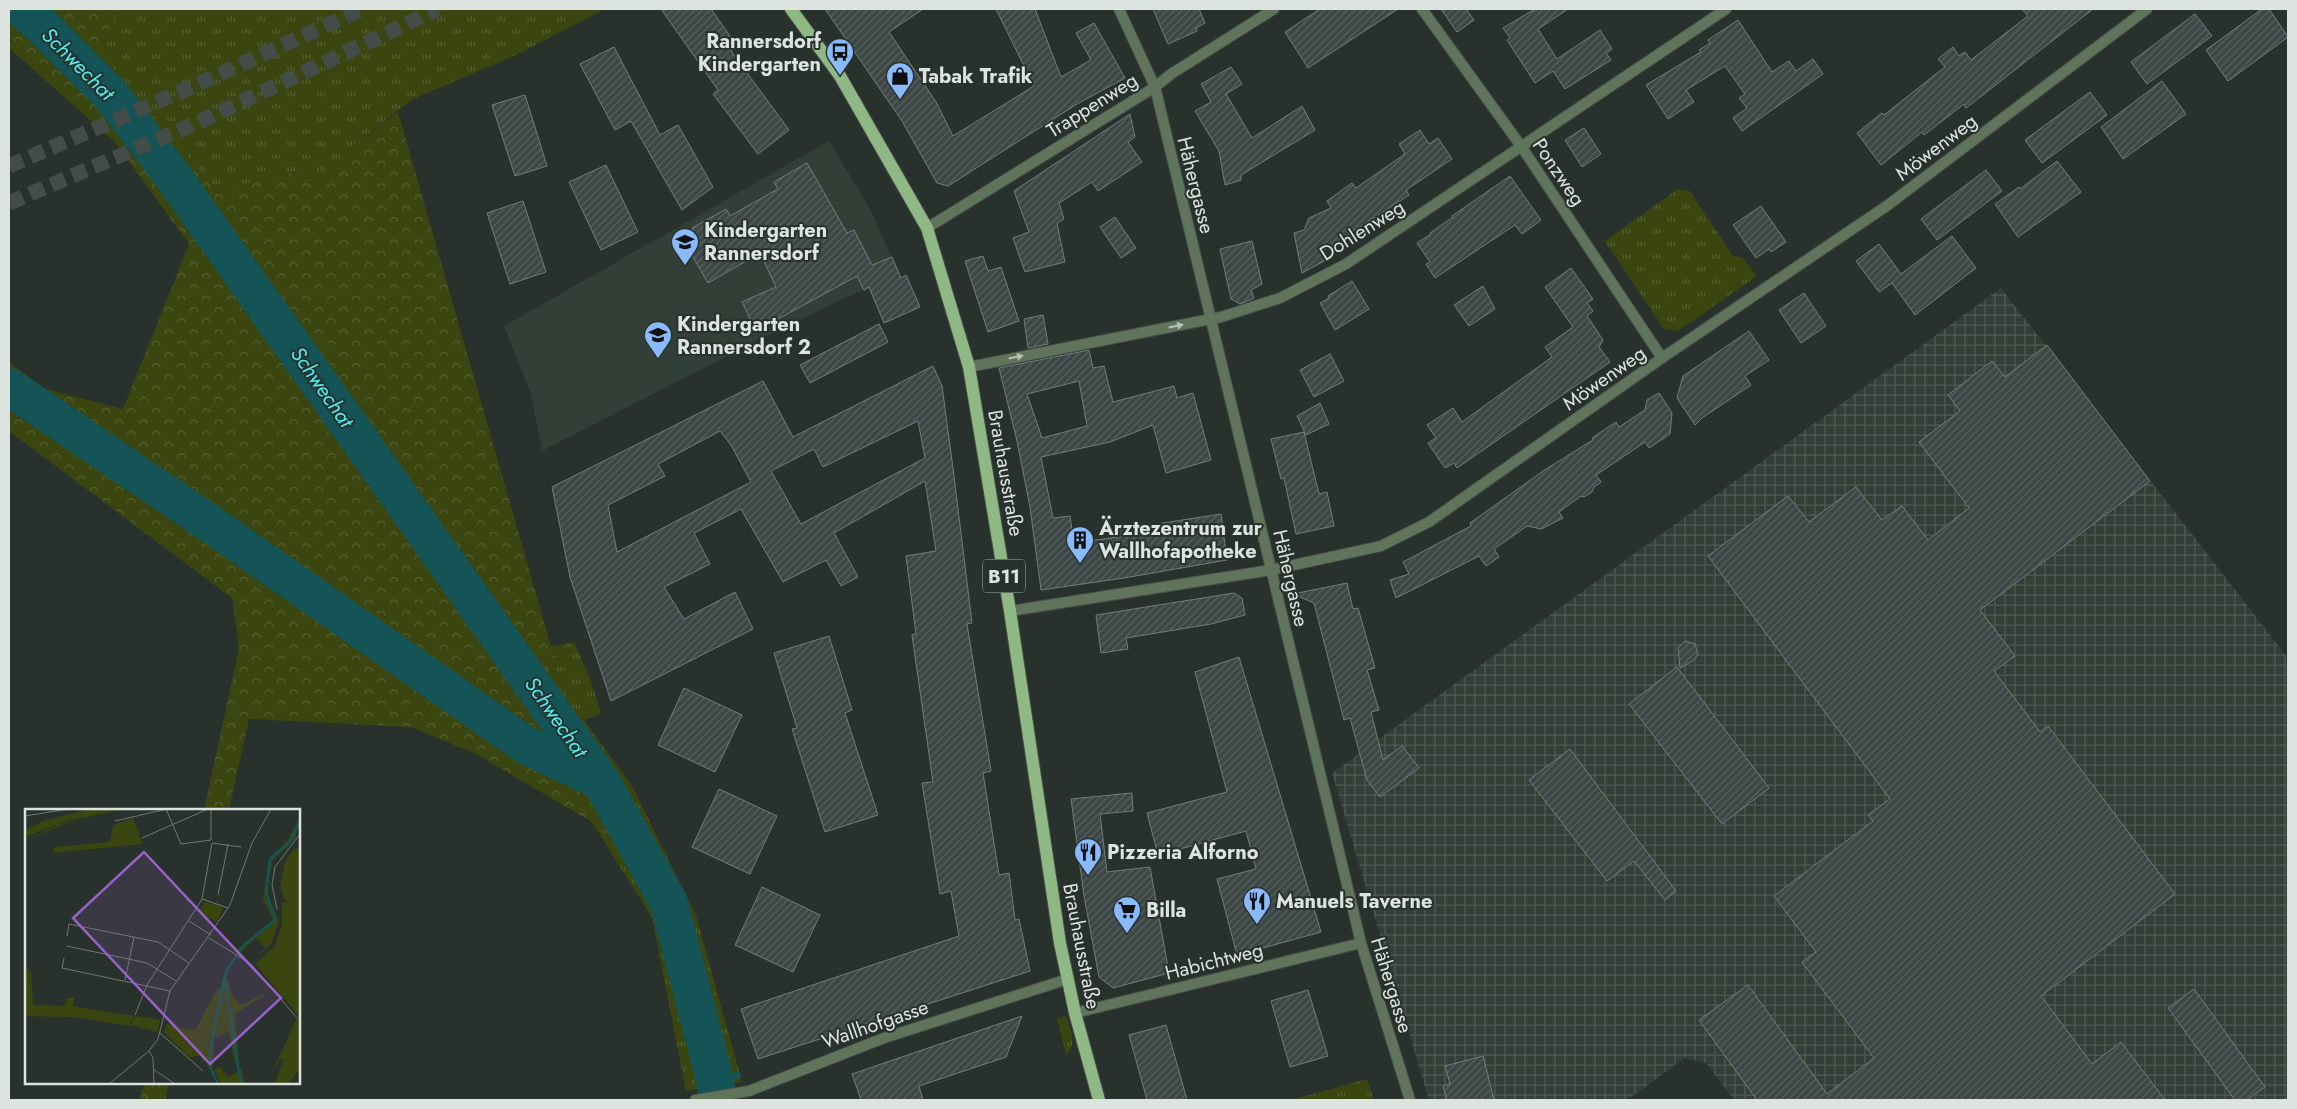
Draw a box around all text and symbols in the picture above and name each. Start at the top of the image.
water label: Schwechat [35,21,122,108]
place label: Rannersdorf Kindergarten [698,27,822,79]
bus stop icon: Rannersdorf Kindergarten [825,37,855,76]
shop icon: Tabak Trafik [885,61,915,100]
place label: Tabak Trafik [919,62,1033,91]
street label: Trappenweg [1041,66,1143,145]
street label: Möwenweg [1889,107,1983,188]
street label: Ponzweg [1525,133,1592,212]
street label: Hähergasse [1169,134,1222,237]
street label: Dohlenweg [1314,193,1410,268]
place label: Kindergarten Rannersdorf [704,216,827,268]
school or university icon: Kindergarten Rannersdorf [670,227,700,266]
place label: Kindergarten Rannersdorf 2 [677,310,811,362]
school or university icon: Kindergarten Rannersdorf 2 [643,320,673,359]
one-way arrow [1168,321,1184,329]
street label: Möwenweg [1557,339,1652,418]
water label: Schwechat [283,341,361,434]
one-way arrow [1009,353,1024,361]
street label: Brauhausstraße [980,408,1031,539]
place label: Ärztezentrum zur Wallhofapotheke [1098,514,1263,566]
building icon: Ärztezentrum zur Wallhofapotheke [1065,525,1095,564]
street label: Hähergasse [1265,527,1316,630]
road number: B11 [983,560,1025,592]
water label: Schwechat [517,671,595,764]
inset map [25,809,300,1084]
restaurant icon: Pizzeria Alforno [1073,837,1103,876]
place label: Pizzeria Alforno [1107,838,1259,867]
street label: Brauhausstraße [1055,881,1108,1012]
restaurant icon: Manuels Taverne [1242,886,1272,925]
place label: Manuels Taverne [1276,887,1432,916]
supermarket icon: Billa [1112,895,1142,934]
place label: Billa [1146,896,1186,925]
street label: Hähergasse [1363,934,1420,1037]
street label: Habichtweg [1162,935,1266,988]
street label: Wallhofgasse [818,993,932,1056]

